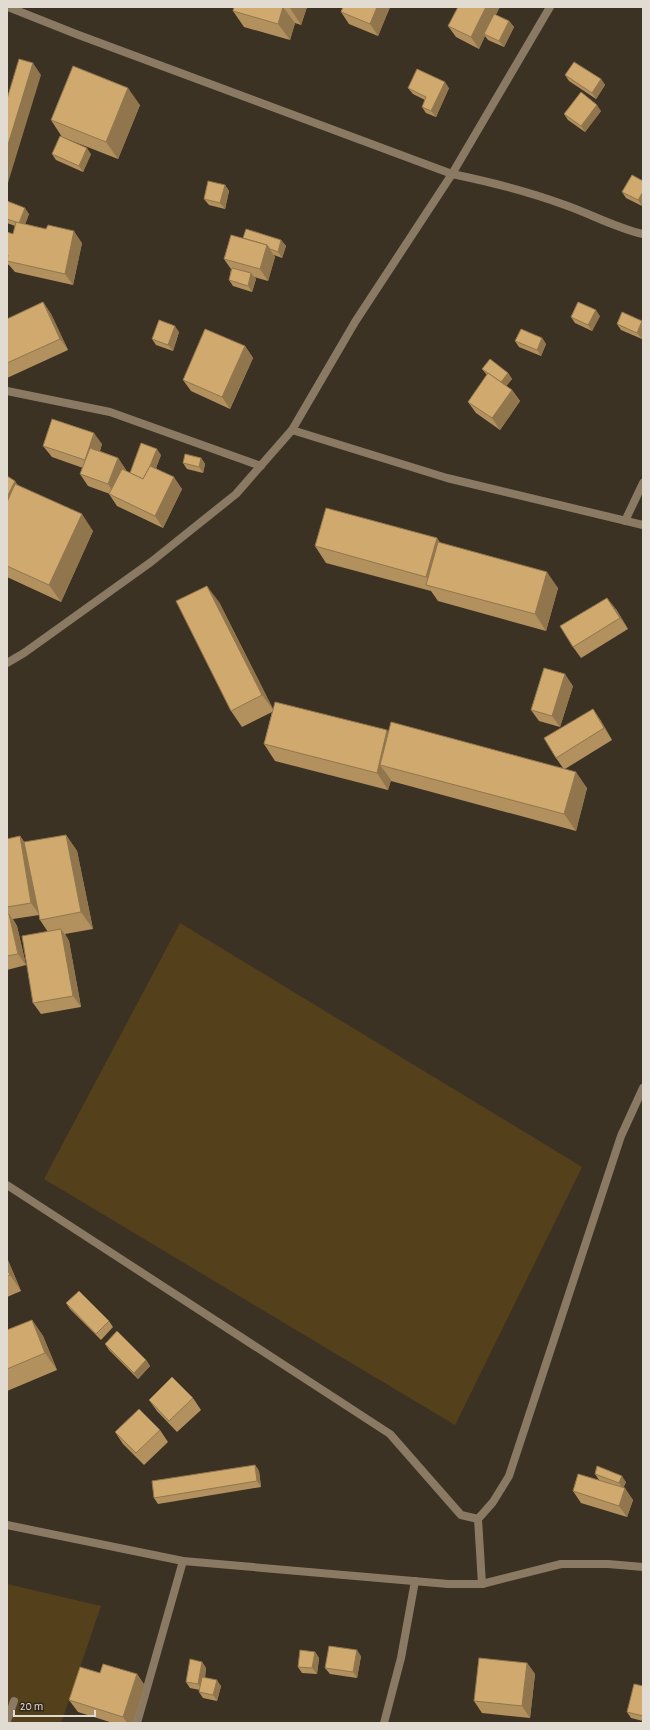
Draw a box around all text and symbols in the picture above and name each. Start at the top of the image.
scale bar [14,1692,95,1718]
text: 20 m [20,1700,43,1712]

